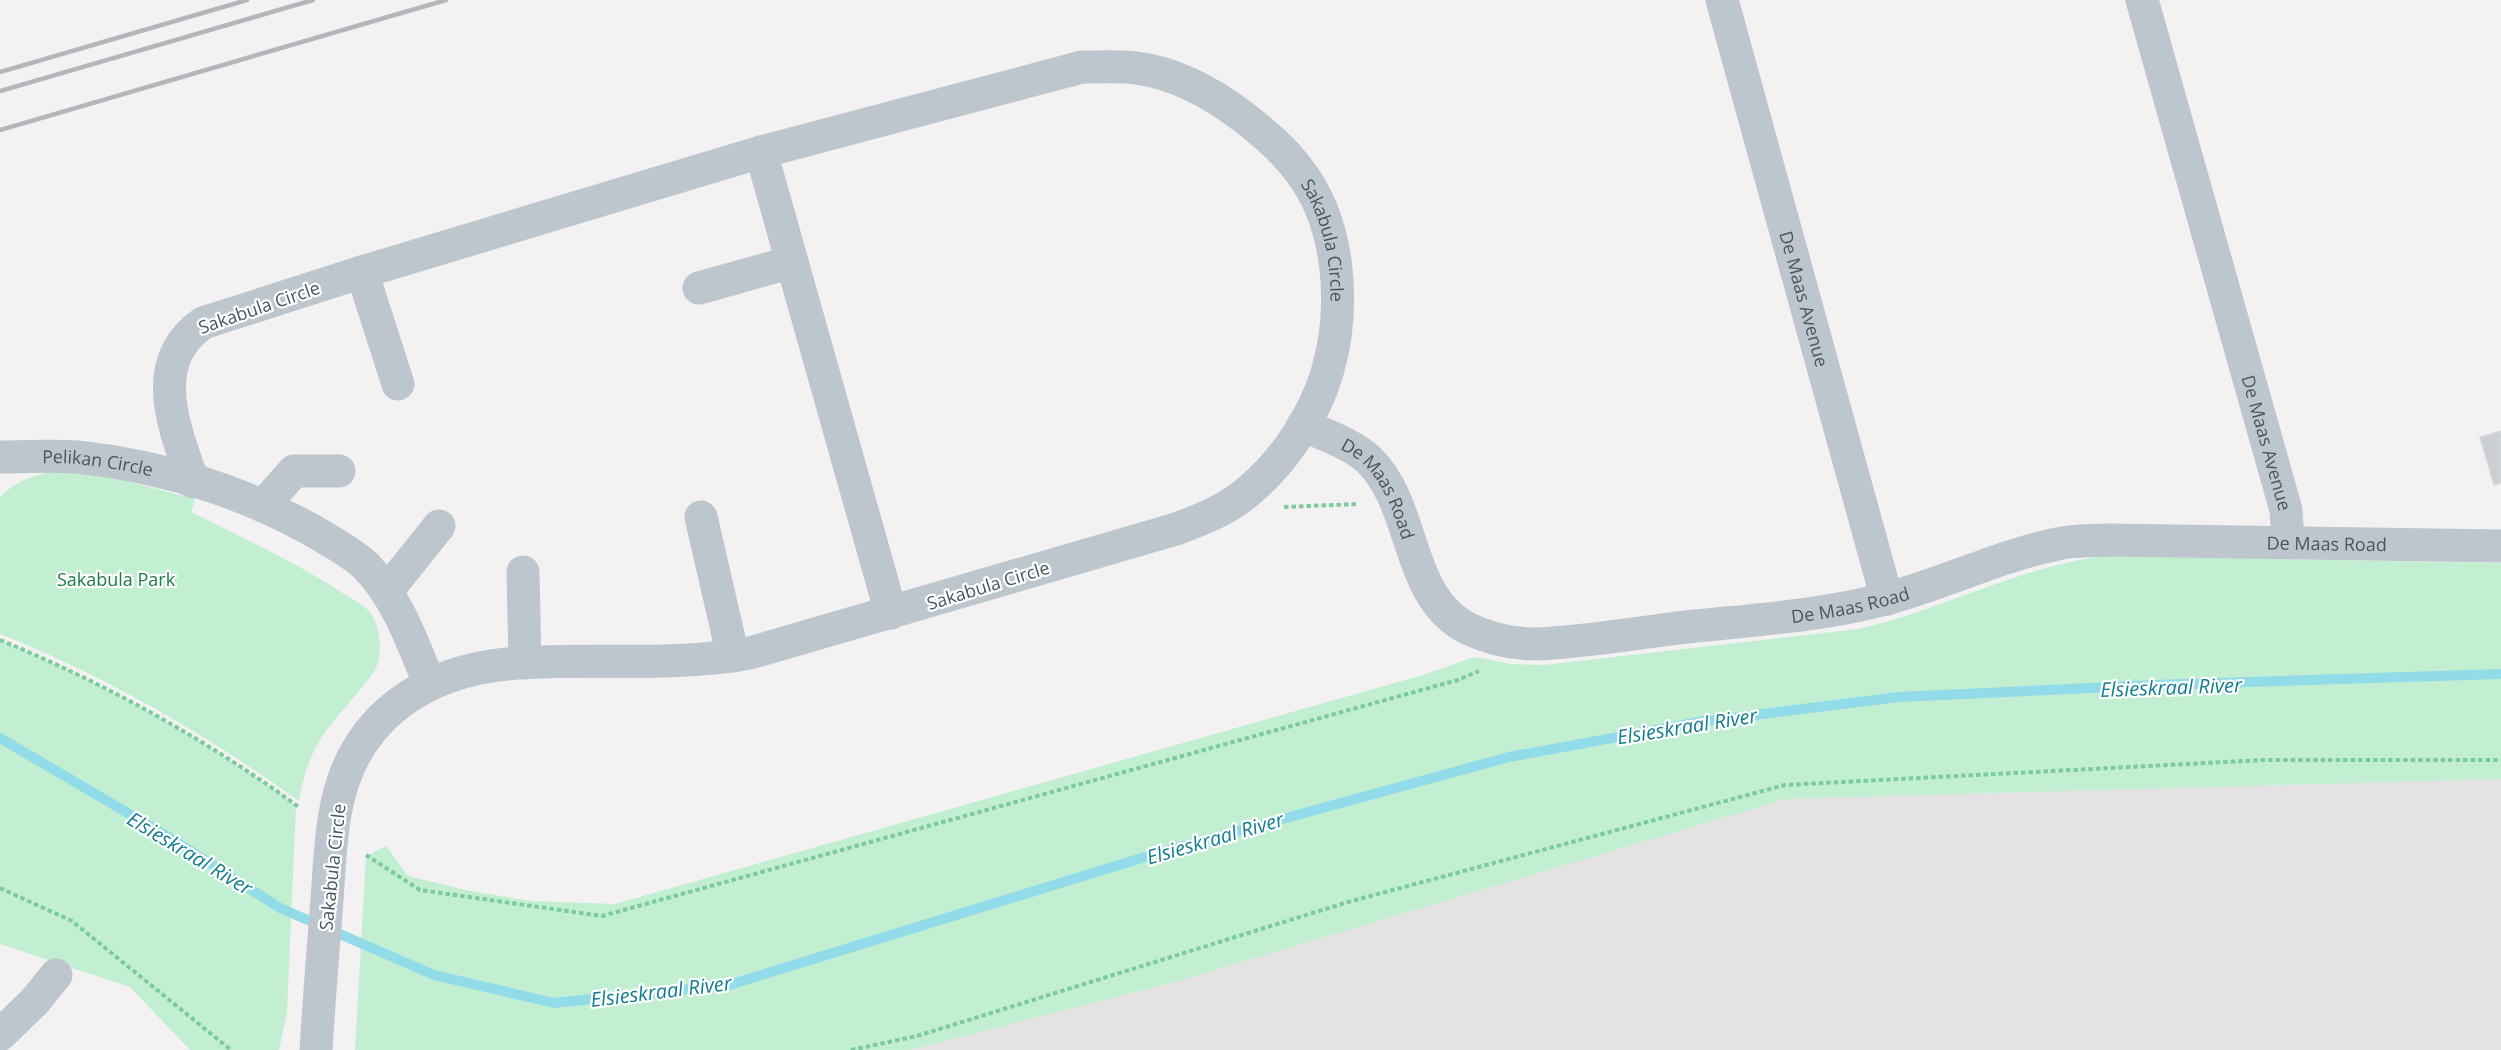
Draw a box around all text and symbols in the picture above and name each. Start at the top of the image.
street label: Sakabula Circle [1296,174,1350,302]
street label: De Maas Avenue [1774,228,1834,370]
street label: Sakabula Circle [195,275,323,339]
street label: De Maas Avenue [2236,372,2298,513]
street label: De Maas Road [1337,432,1420,542]
street label: Pelikan Circle [42,444,155,481]
street label: De Maas Road [2266,530,2387,556]
street label: Sakabula Circle [924,555,1052,615]
park label: Sakabula Park [57,567,176,591]
street label: De Maas Road [1790,581,1912,628]
water label: Elsieskraal River [2100,671,2243,703]
water label: Elsieskraal River [1615,701,1760,750]
street label: Sakabula Circle [313,803,351,931]
water label: Elsieskraal River [122,805,259,902]
water label: Elsieskraal River [1143,805,1288,871]
water label: Elsieskraal River [589,969,734,1013]

